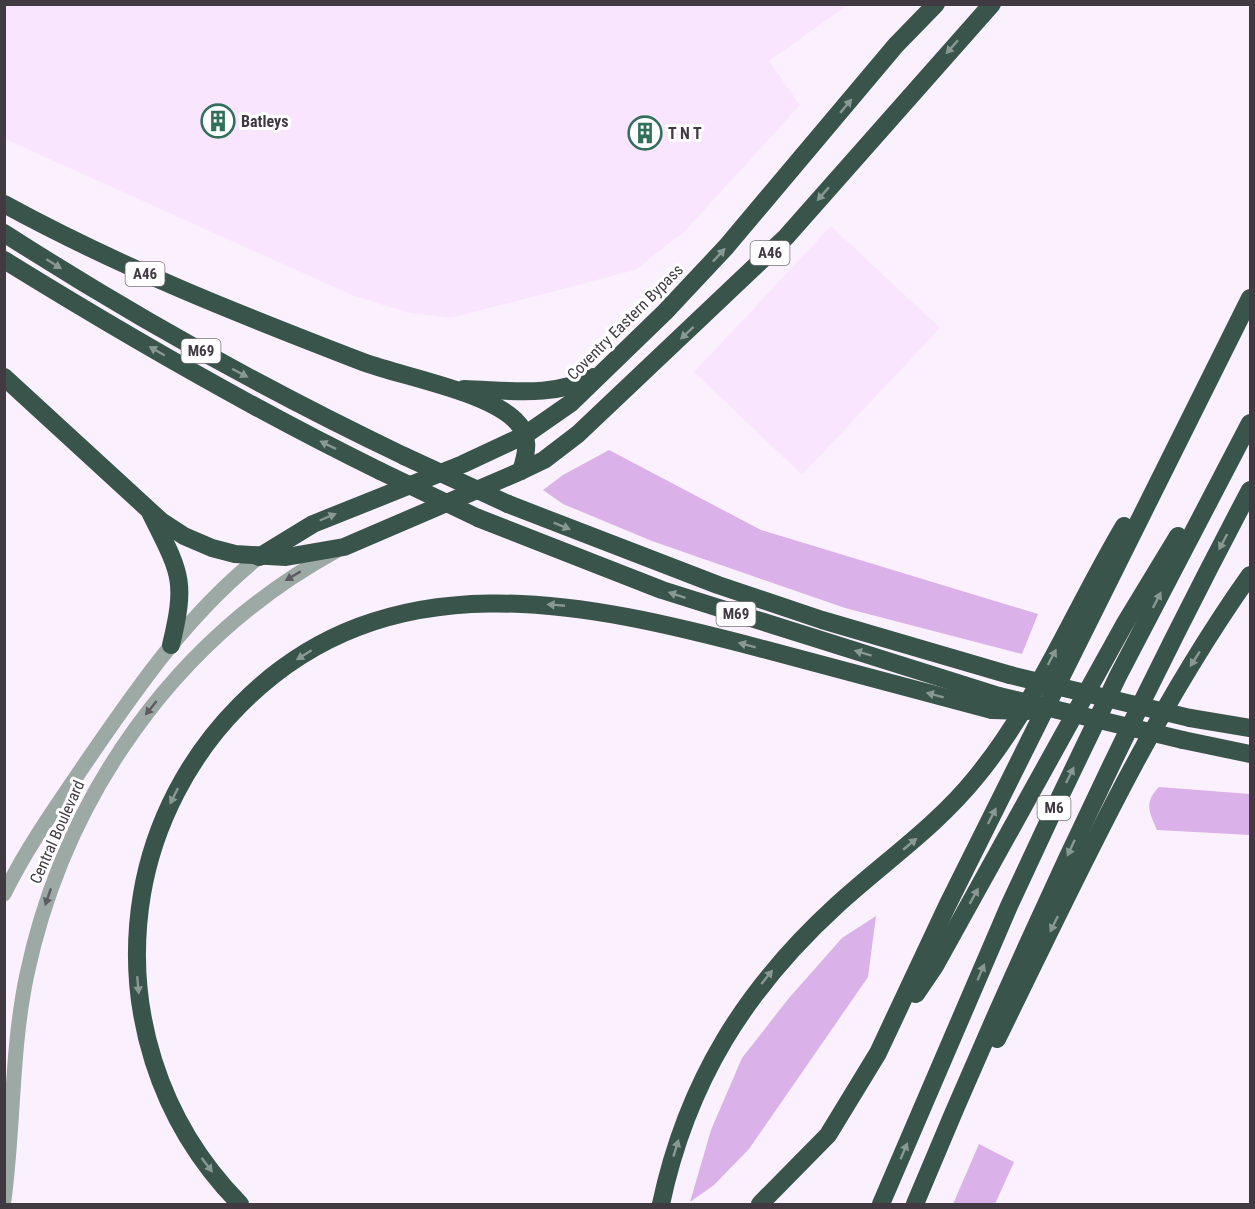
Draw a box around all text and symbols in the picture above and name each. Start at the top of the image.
one-way arrow [945,40,959,55]
one-way arrow [839,98,852,114]
building icon: Batleys [200,103,236,139]
place label: Batleys [241,112,288,131]
building icon: T N T [627,115,663,151]
place label: T N T [668,124,702,143]
one-way arrow [817,186,830,201]
road number: A46 [750,241,790,265]
one-way arrow [712,247,726,262]
one-way arrow [46,258,62,269]
street label: Coventry Eastern Bypass [563,260,687,384]
road number: A46 [126,262,164,286]
one-way arrow [680,326,695,339]
road number: M69 [182,339,220,363]
one-way arrow [148,346,165,356]
one-way arrow [232,368,249,378]
one-way arrow [319,441,336,450]
one-way arrow [319,512,337,522]
one-way arrow [553,522,571,531]
one-way arrow [1218,534,1228,551]
one-way arrow [285,570,301,581]
one-way arrow [668,590,686,599]
one-way arrow [1152,592,1162,609]
one-way arrow [547,600,566,610]
road number: M69 [716,602,756,626]
one-way arrow [738,640,756,649]
one-way arrow [854,648,872,658]
one-way arrow [1047,648,1057,665]
one-way arrow [296,649,312,660]
one-way arrow [1190,651,1201,667]
one-way arrow [926,690,944,699]
one-way arrow [144,700,157,716]
one-way arrow [1065,766,1075,784]
street label: Central Boulevard [26,777,88,887]
one-way arrow [169,788,179,805]
road number: M6 [1038,796,1070,820]
one-way arrow [987,807,996,824]
one-way arrow [902,838,918,851]
one-way arrow [1066,840,1076,858]
one-way arrow [969,887,979,904]
one-way arrow [43,888,52,906]
one-way arrow [1050,915,1060,933]
one-way arrow [976,962,986,980]
one-way arrow [761,969,774,985]
one-way arrow [133,976,143,995]
one-way arrow [672,1139,681,1157]
one-way arrow [899,1141,909,1159]
one-way arrow [200,1157,212,1172]

